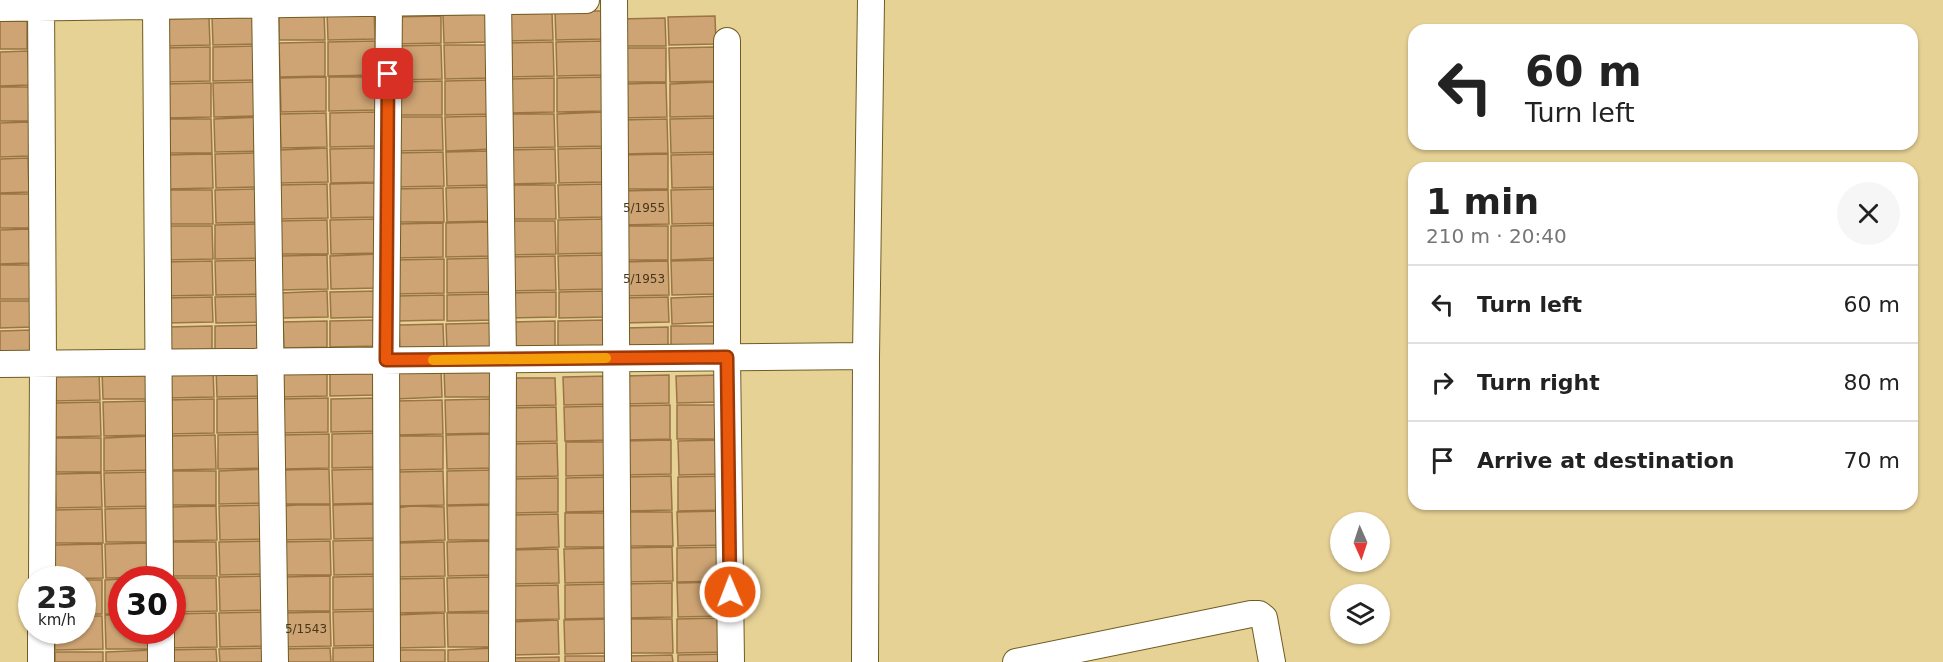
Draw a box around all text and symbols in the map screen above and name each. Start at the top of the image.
text: 60 m [1525,47,1642,96]
pin [362,48,413,99]
icon: left [1426,48,1504,126]
icon: arrive [371,57,404,90]
text: Turn left [1525,97,1635,128]
text: 1 min [1426,181,1539,222]
button: close [1837,182,1900,245]
house number: 5/1955 [623,201,665,215]
text: 210 m · 20:40 [1426,224,1567,248]
house number: 5/1953 [623,272,665,286]
icon: left [1426,288,1459,321]
text: Turn left [1477,292,1582,317]
text: 60 m [1844,292,1900,317]
icon: right [1426,366,1459,399]
text: Turn right [1477,370,1600,395]
text: 80 m [1844,370,1900,395]
icon: arrive [1426,444,1459,477]
text: Arrive at destination [1477,448,1734,473]
text: 70 m [1844,448,1900,473]
north arrow [1330,512,1390,572]
map controls [1330,512,1390,644]
position arrow [698,560,762,624]
speed limit sign: 30 [108,566,186,644]
text: 23 [36,580,78,615]
button: layers [1330,584,1390,644]
text: km/h [38,611,76,629]
house number: 5/1543 [285,622,327,636]

